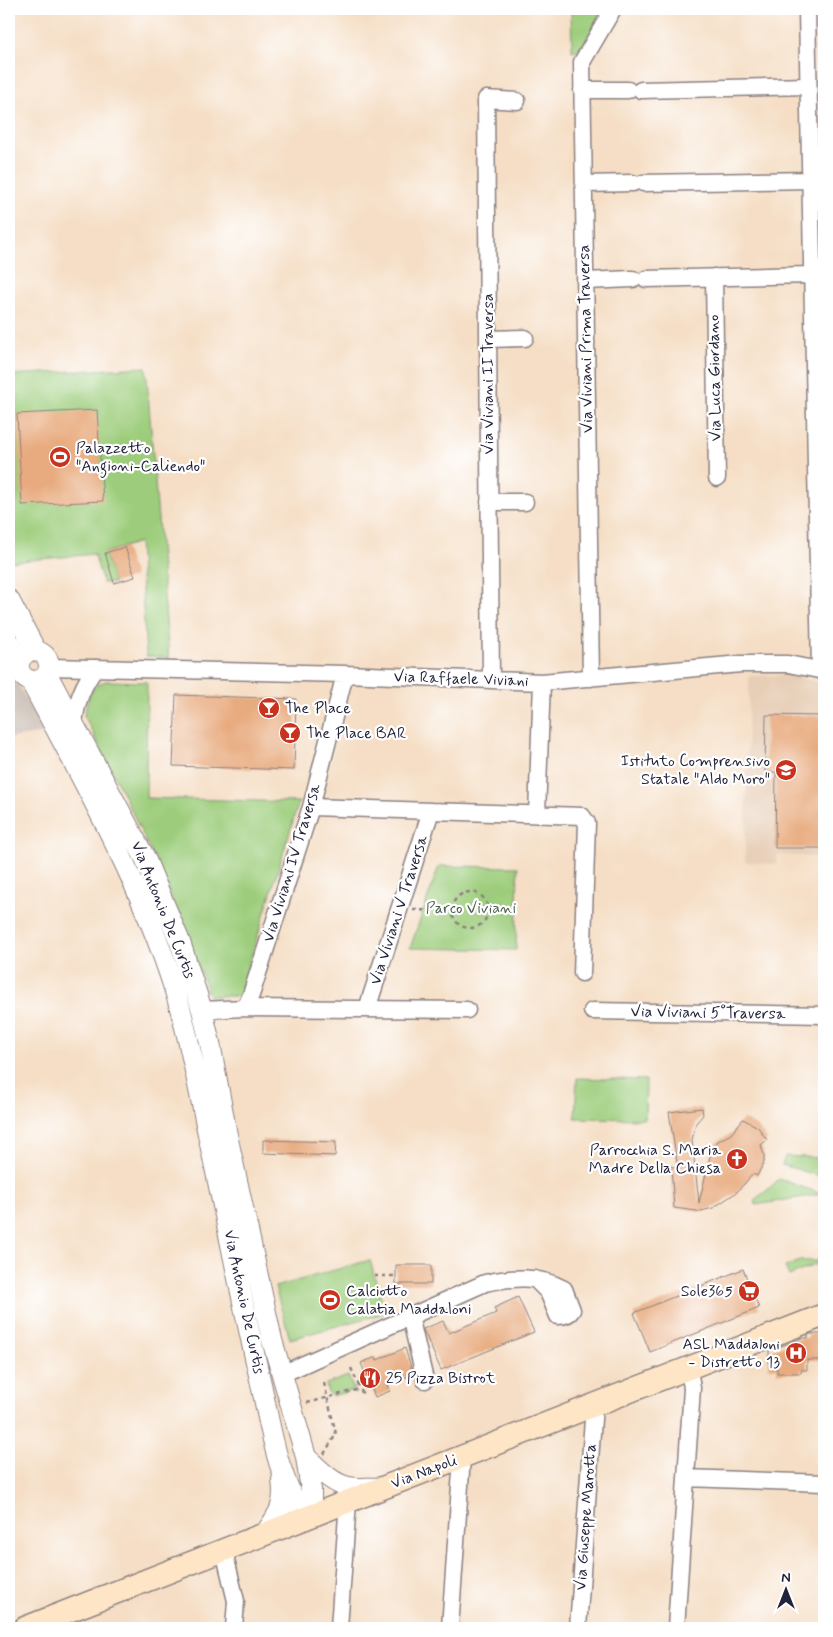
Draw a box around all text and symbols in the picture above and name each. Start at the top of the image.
street label: Via Viviani Prima Traversa [574,244,598,433]
street label: Via Viviani II Traversa [478,293,499,455]
street label: Via Luca Giordano [703,314,727,442]
place label: Palazzetto "Angioni-Caliendo" [76,438,205,478]
sports icon: Palazzetto "Angioni-Caliendo" [48,445,72,469]
street label: Via Raffaele Viviani [393,666,529,692]
bar icon: The Place [257,696,281,720]
place label: The Place [285,698,351,719]
bar icon: The Place BAR [278,721,302,745]
place label: The Place BAR [306,723,406,744]
place label: Istituto Comprensivo Statale "Aldo Moro" [621,751,770,790]
school or university icon: Istituto Comprensivo Statale "Aldo Moro" [774,758,798,782]
street label: Via Viviani IV Traversa [258,781,326,945]
street label: Via Viviani V Traversa [365,832,433,988]
street label: Via Antonio De Curtis [126,838,200,982]
park label: Parco Viviani [426,898,517,919]
street label: Via Viviani 5°Traversa [630,1001,786,1025]
place label: Parrocchia S. Maria Madre Della Chiesa [589,1140,721,1179]
church icon: Parrocchia S. Maria Madre Della Chiesa [725,1147,749,1171]
street label: Via Antonio De Curtis [219,1228,269,1376]
supermarket icon: Sole365 [737,1279,761,1303]
place label: Calciotto Calatia Maddaloni [346,1281,472,1320]
place label: Sole365 [681,1281,733,1302]
sports icon: Calciotto Calatia Maddaloni [318,1288,342,1312]
place label: ASL Maddaloni - Distretto 13 [682,1334,780,1373]
hospital icon: ASL Maddaloni - Distretto 13 [784,1341,808,1365]
restaurant icon: 25 Pizza Bistrot [358,1366,382,1390]
place label: 25 Pizza Bistrot [386,1368,496,1389]
street label: Via Giuseppe Marotta [570,1443,602,1591]
street label: Via Napoli [388,1450,460,1494]
north arrow [760,1564,810,1614]
text: N [781,1569,791,1587]

